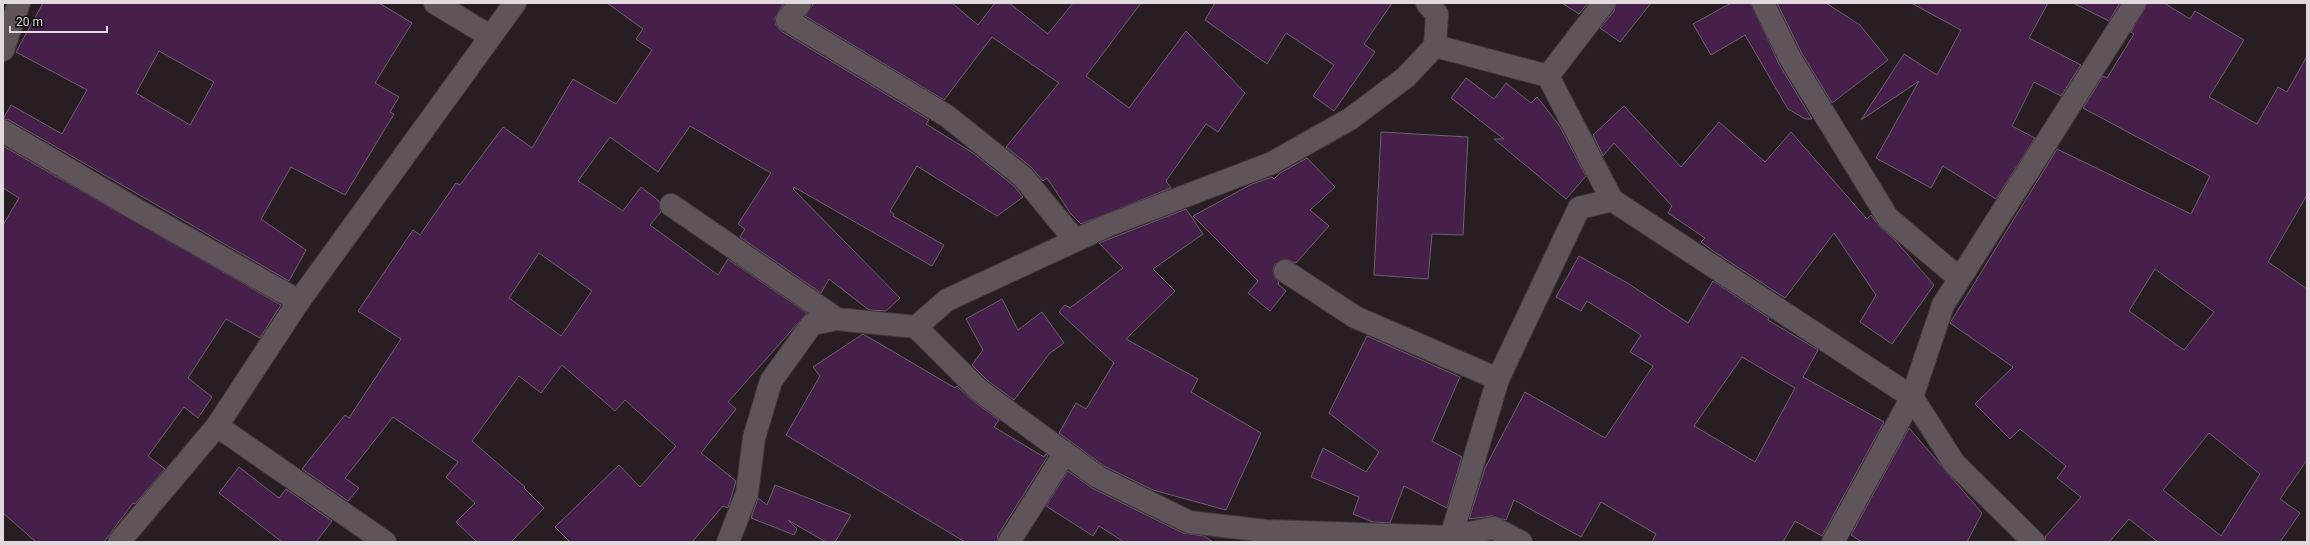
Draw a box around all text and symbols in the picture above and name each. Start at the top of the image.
scale bar [10,8,107,34]
text: 20 m [16,15,43,29]

